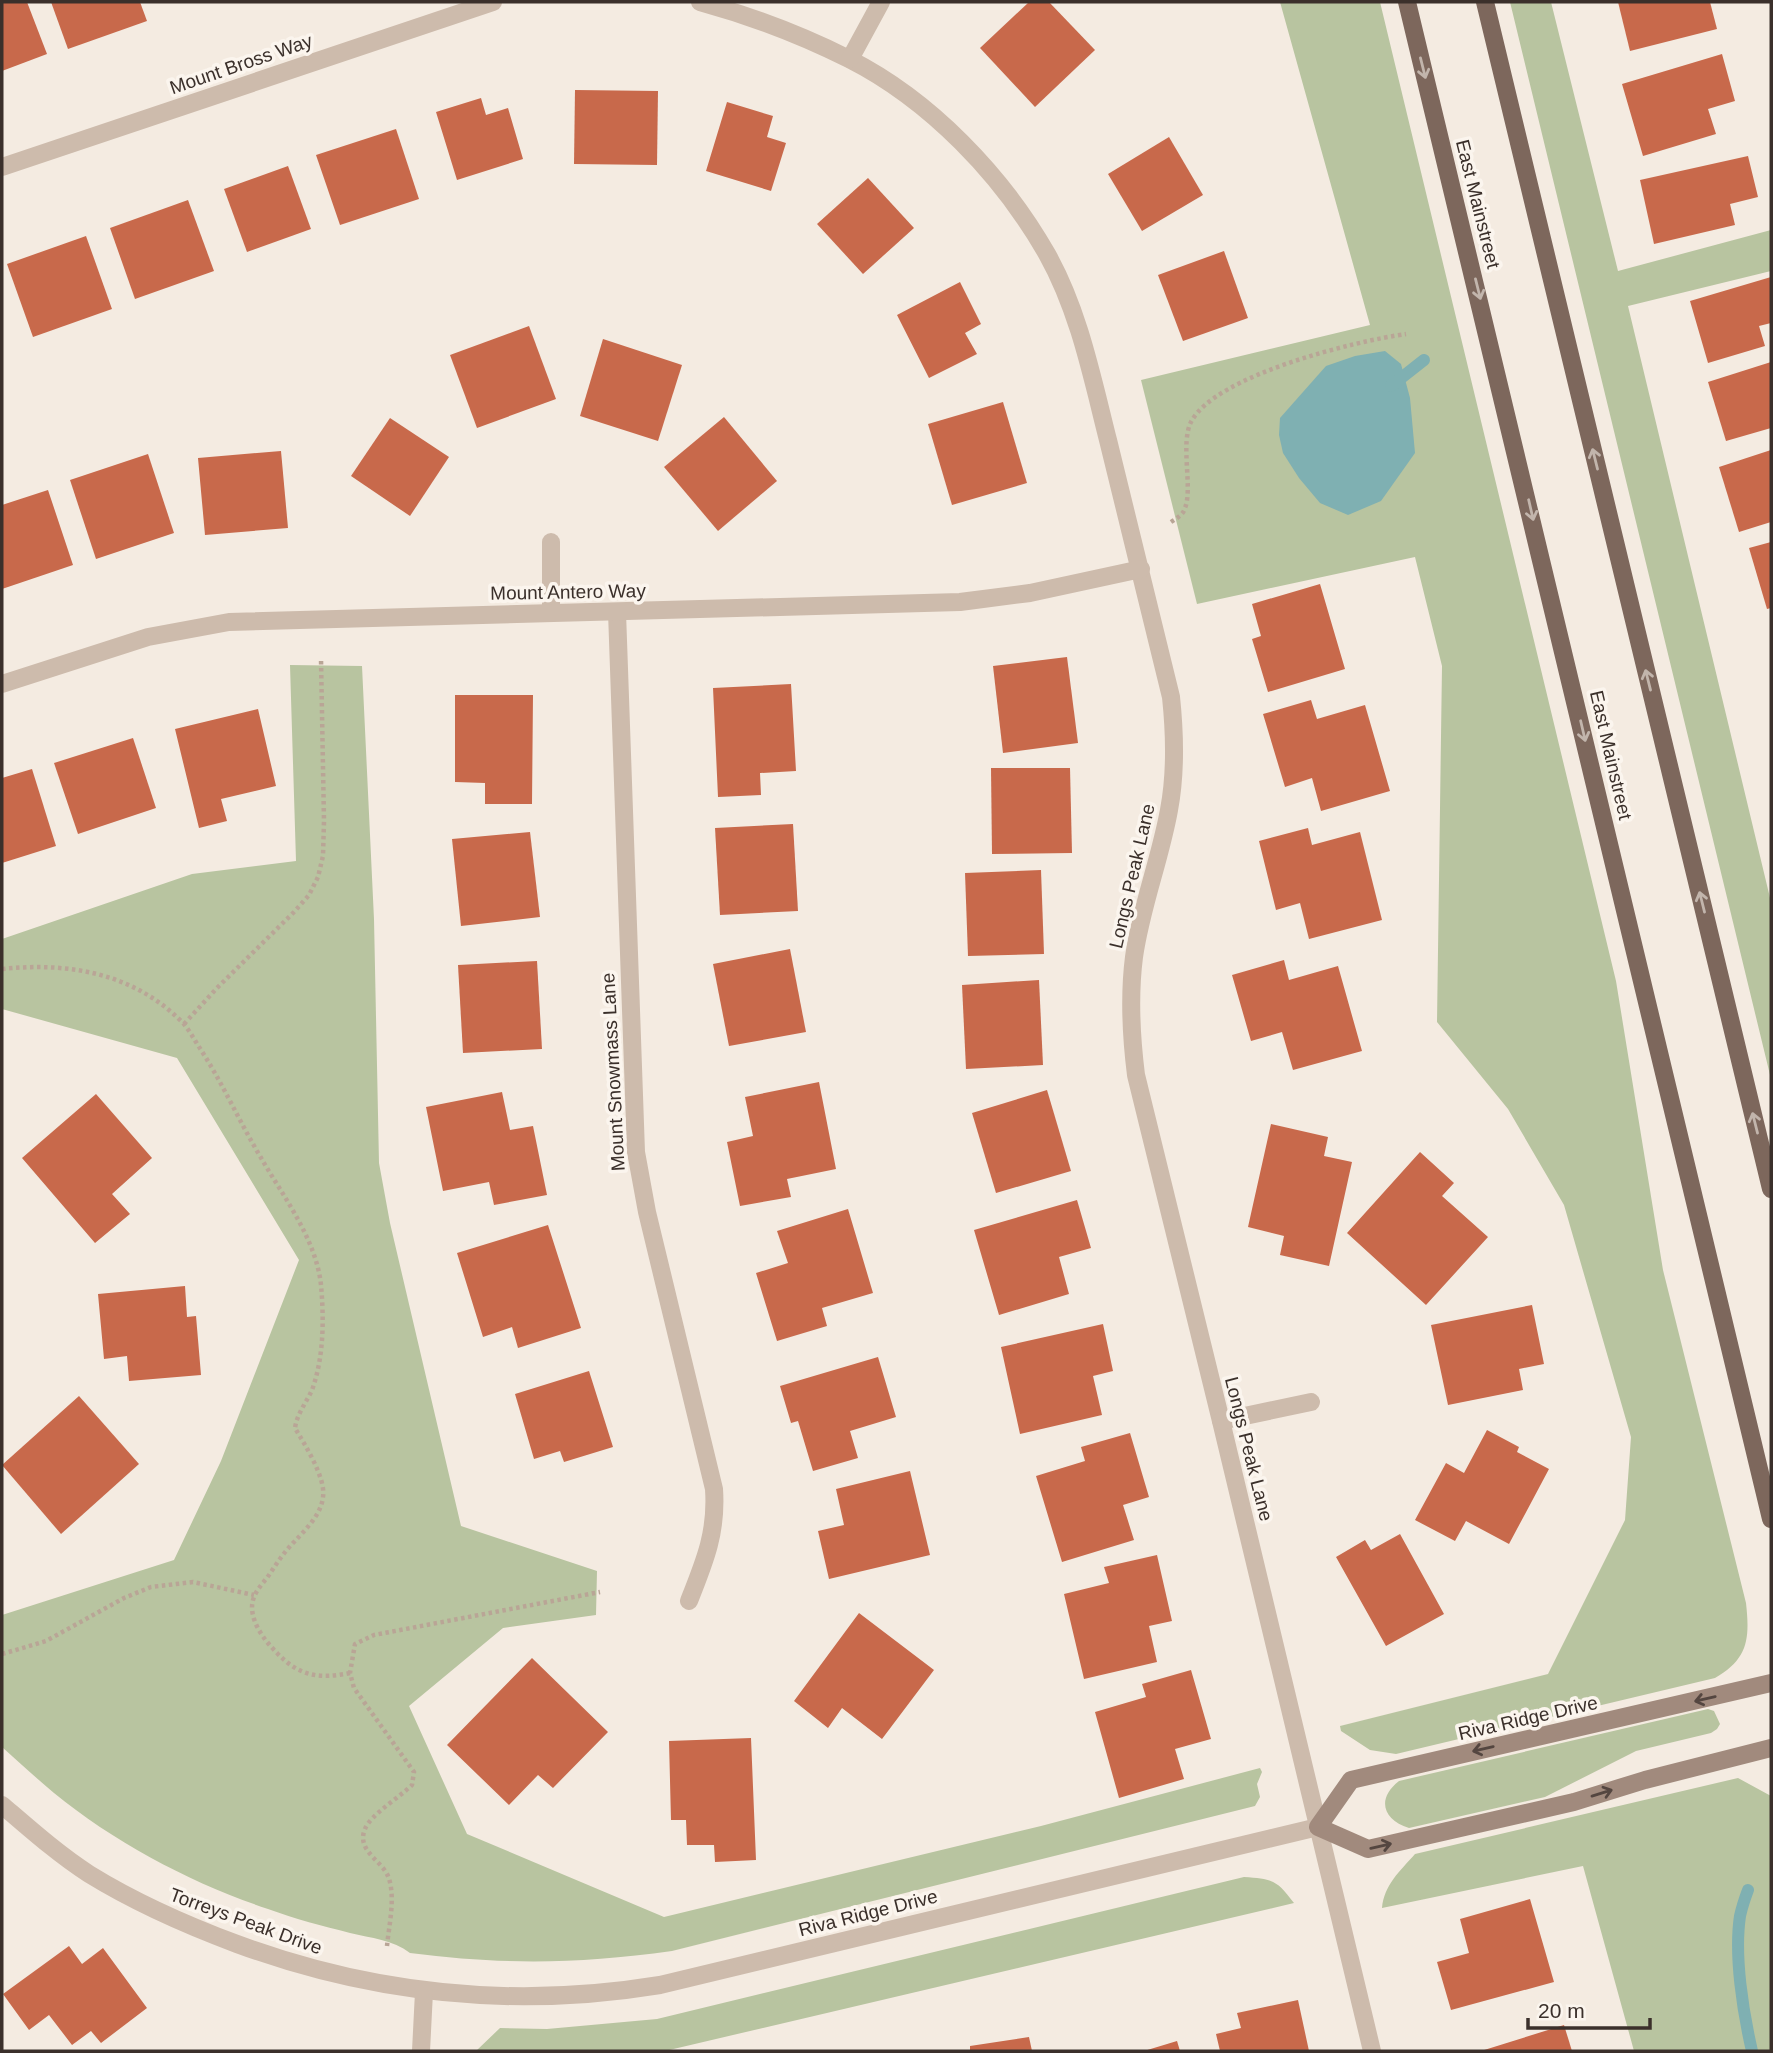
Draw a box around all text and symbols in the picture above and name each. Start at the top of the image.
street label: Mount Bross Way [167,30,315,98]
one-way arrow [1417,56,1430,79]
street label: East Mainstreet [1452,137,1504,271]
one-way arrow [1471,277,1485,300]
one-way arrow [1588,448,1601,471]
one-way arrow [1525,498,1538,521]
street label: Mount Antero Way [490,580,646,604]
one-way arrow [1641,670,1654,692]
street label: East Mainstreet [1586,688,1636,822]
one-way arrow [1578,720,1591,742]
street label: Longs Peak Lane [1105,802,1159,950]
one-way arrow [1695,891,1708,914]
street label: Mount Snowmass Lane [597,972,629,1172]
one-way arrow [1748,1112,1761,1135]
street label: Longs Peak Lane [1221,1375,1277,1523]
street label: Riva Ridge Drive [1456,1692,1600,1744]
one-way arrow [1694,1692,1717,1706]
one-way arrow [1472,1743,1495,1757]
one-way arrow [1591,1786,1613,1799]
one-way arrow [1369,1838,1392,1852]
street label: Torreys Peak Drive [167,1884,325,1958]
street label: Riva Ridge Drive [796,1886,940,1940]
scale bar [1528,1986,1650,2030]
text: 20 m [1538,1999,1585,2022]

